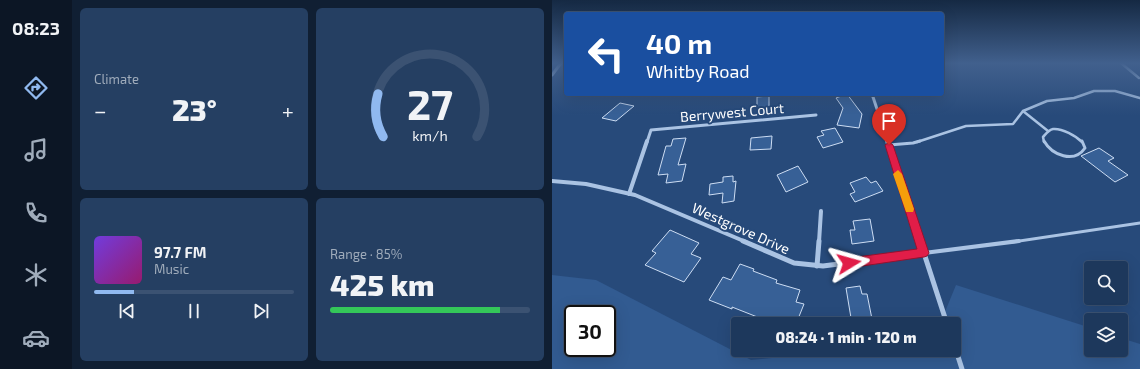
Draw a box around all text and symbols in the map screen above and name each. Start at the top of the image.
text: 08:23 [12,17,60,39]
text: 40 m [646,26,712,60]
icon: left [580,28,632,80]
text: Whitby Road [646,60,750,82]
text: Climate [94,71,139,87]
icon: directions [22,74,50,102]
text: 27 [407,78,453,128]
text: 23° [172,91,217,127]
text: − [94,97,107,123]
text: + [282,97,294,123]
street label: Berrywest Court [679,99,785,125]
pin [872,104,906,145]
icon: arrive [878,110,900,132]
text: km/h [412,126,448,143]
icon: music [22,136,50,164]
icon: phone [22,199,50,227]
street label: Westgrove Drive [689,199,793,257]
position arrow [828,242,870,284]
text: 97.7 FM [154,243,207,261]
text: Range · 85% [330,246,402,262]
icon: climate [22,261,50,289]
text: Music [154,261,189,277]
map controls [1084,261,1128,357]
button: search [1084,261,1128,305]
text: 425 km [330,266,435,302]
icon: previous [116,300,138,322]
icon: pause [183,300,205,322]
icon: next [250,300,272,322]
speed limit sign: 30 [564,305,616,357]
button: layers [1084,313,1128,357]
icon: car [22,324,50,352]
text: 08:24 · 1 min · 120 m [776,328,916,346]

